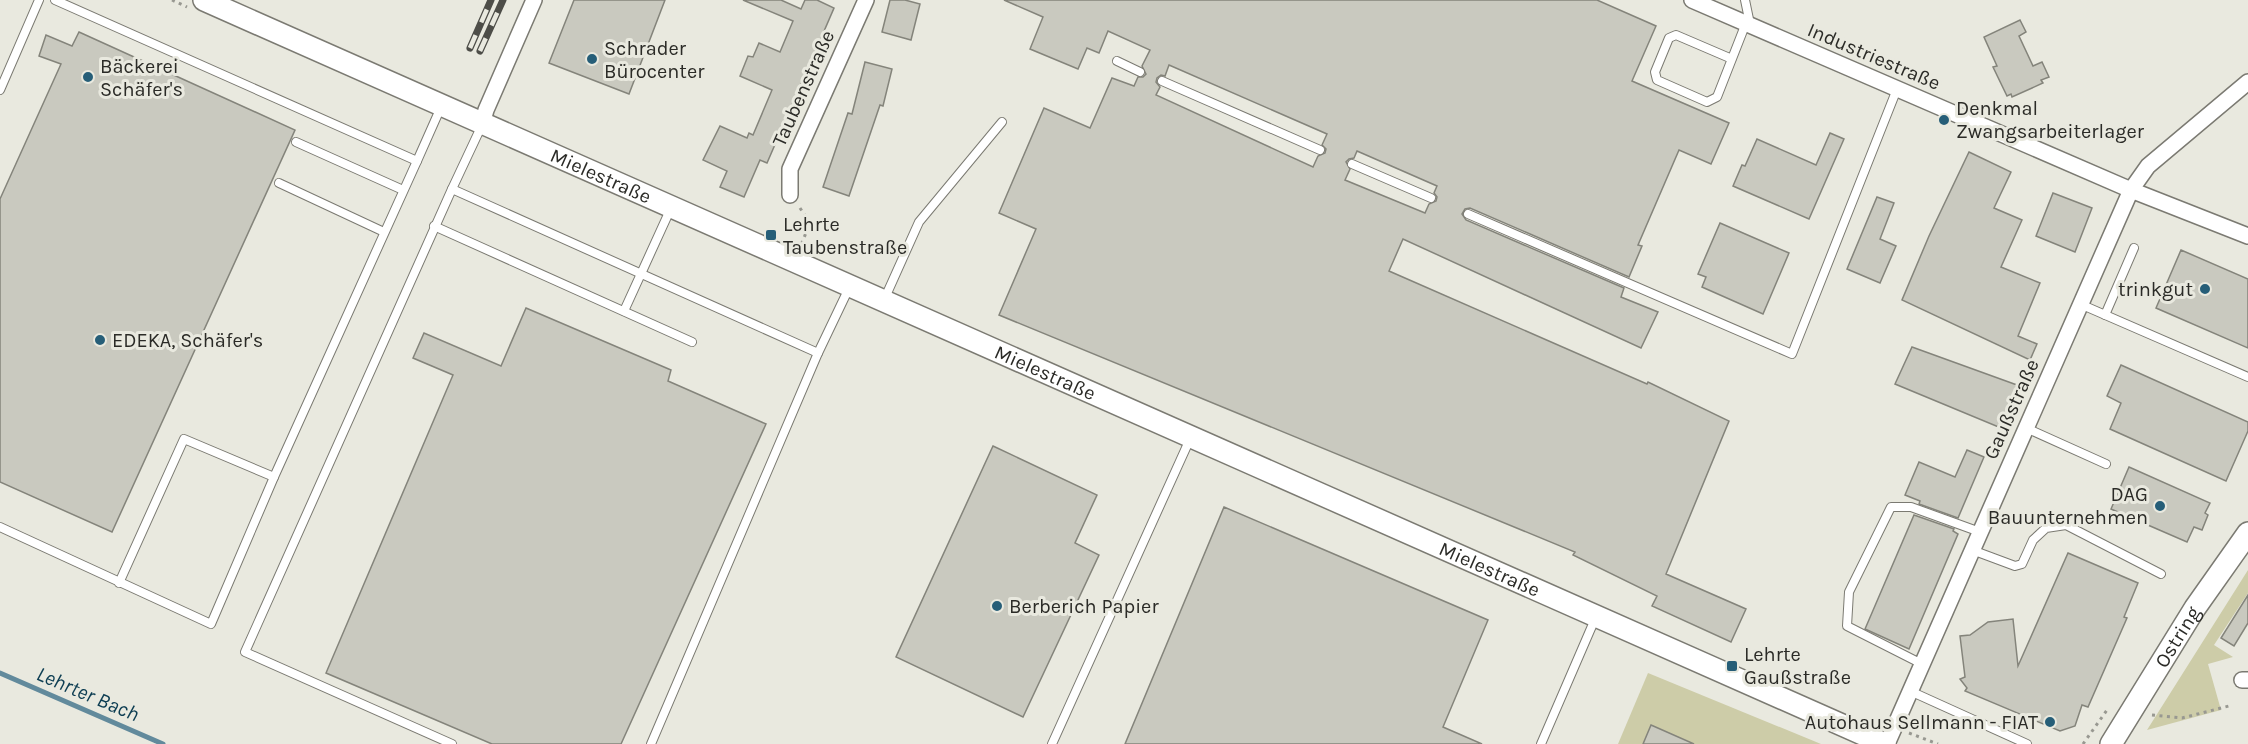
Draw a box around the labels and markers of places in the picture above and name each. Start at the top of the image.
place label: Schrader Bürocenter [604,37,705,83]
marker: Schrader Bürocenter [585,52,599,66]
place label: Bäckerei Schäfer's [100,55,183,101]
marker: Bäckerei Schäfer's [81,70,95,84]
place label: Denkmal Zwangsarbeiterlager [1956,97,2145,143]
marker: Denkmal Zwangsarbeiterlager [1937,113,1951,127]
place label: Lehrte Taubenstraße [783,213,907,259]
marker: Lehrte Taubenstraße [764,228,778,242]
place label: trinkgut [2118,278,2193,301]
marker: trinkgut [2198,282,2212,296]
place label: EDEKA, Schäfer's [112,329,263,352]
marker: EDEKA, Schäfer's [93,333,107,347]
place label: DAG Bauunternehmen [1988,483,2148,529]
marker: DAG Bauunternehmen [2153,499,2167,513]
place label: Berberich Papier [1009,595,1159,618]
marker: Berberich Papier [990,599,1004,613]
place label: Lehrte Gaußstraße [1744,643,1851,689]
marker: Lehrte Gaußstraße [1725,659,1739,673]
place label: Autohaus Sellmann - FIAT [1805,711,2038,734]
marker: Autohaus Sellmann - FIAT [2043,715,2057,729]

